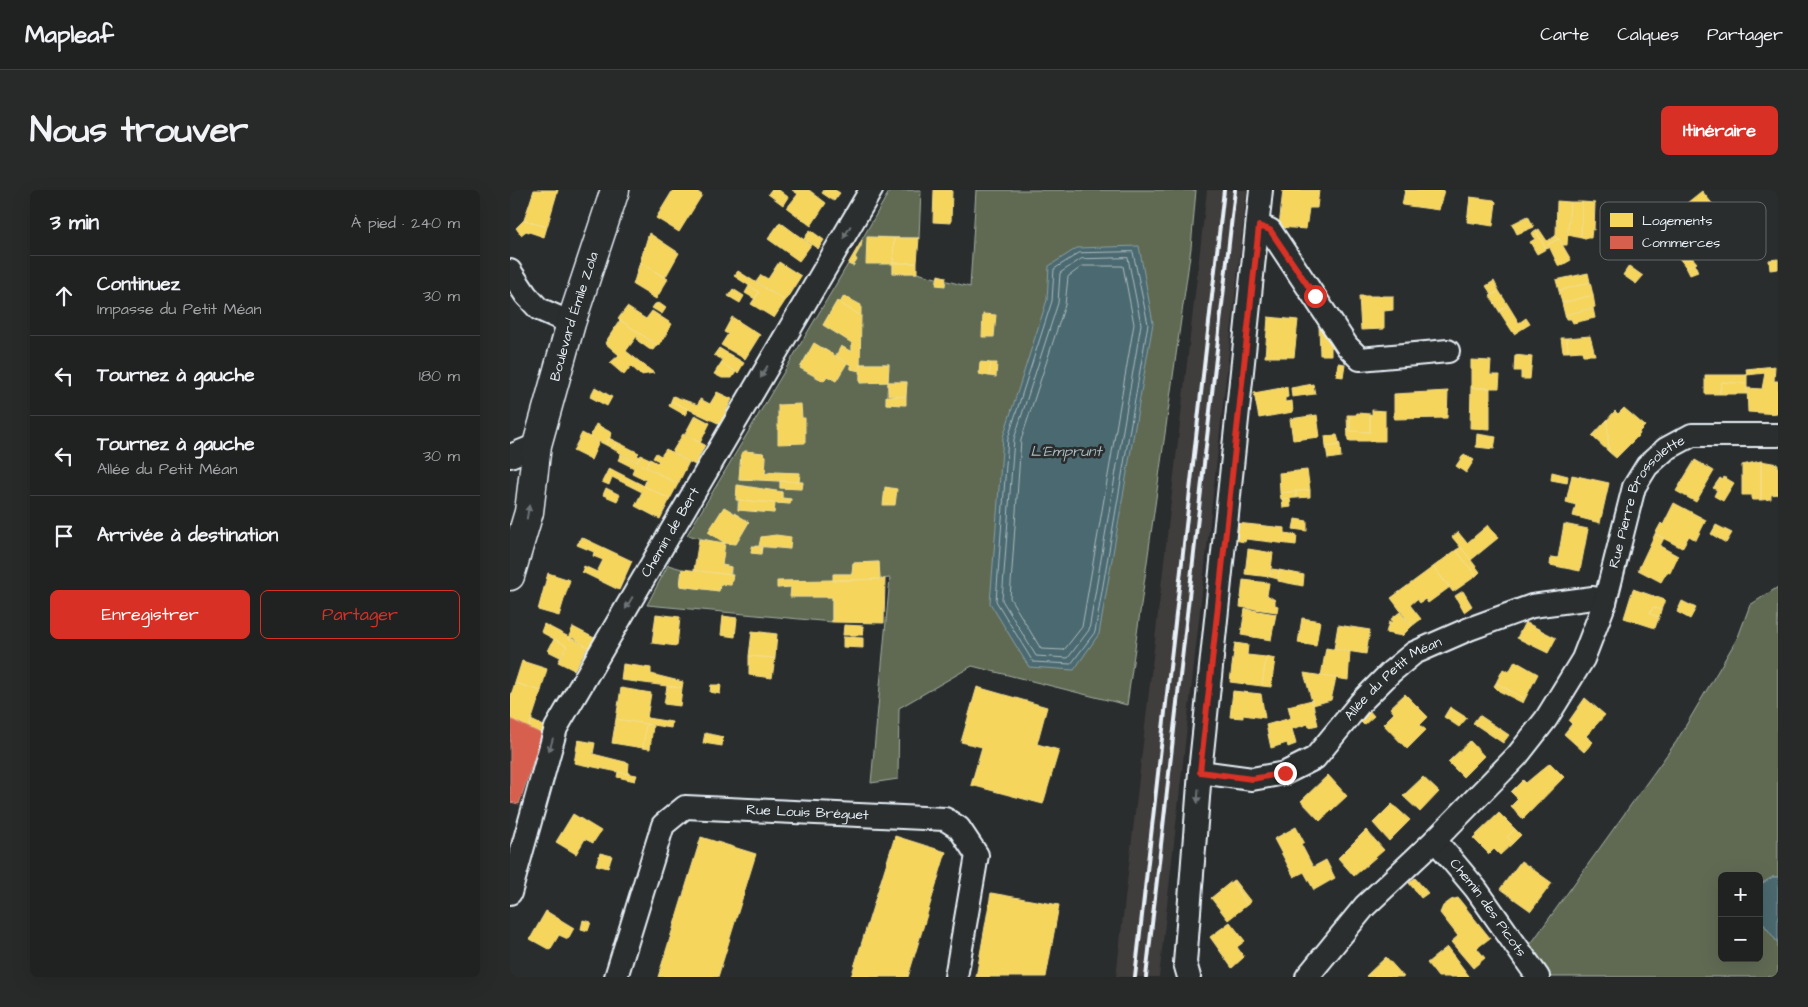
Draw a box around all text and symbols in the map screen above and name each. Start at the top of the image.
text: Mapleaf [25,18,114,52]
text: Carte [1540,22,1589,47]
text: Calques [1617,22,1679,47]
text: Partager [1707,22,1783,47]
text: Nous trouver [30,106,248,155]
button: Itinéraire [1661,106,1778,155]
legend [1600,202,1766,260]
text: 3 min [50,208,99,237]
text: Logements [1642,211,1713,231]
text: À pied · 240 m [351,212,460,234]
one-way arrow [842,226,851,239]
text: Commerces [1642,233,1720,253]
street label: Boulevard Émile Zola [545,249,604,384]
text: Continuez [97,271,180,298]
icon: ahead [50,282,78,310]
text: 30 m [423,285,460,307]
route start [1304,285,1327,308]
text: Impasse du Petit Méan [97,298,261,320]
icon: left [50,362,78,390]
text: Tournez à gauche [97,362,255,389]
text: 180 m [419,365,460,387]
one-way arrow [760,366,769,379]
street label: Rue Pierre Brossolette [1604,430,1689,570]
text: Tournez à gauche [97,431,255,458]
water label: L'Emprunt [1030,441,1104,462]
icon: left [50,442,78,470]
text: 30 m [423,445,460,467]
text: Allée du Petit Méan [97,458,237,480]
street label: Chemin de Bert [636,483,705,581]
one-way arrow [524,504,532,520]
icon: arrive [50,522,78,550]
text: Arrivée à destination [97,522,278,549]
button: Enregistrer [50,590,250,639]
button: Partager [260,590,460,639]
one-way arrow [625,596,634,610]
street label: Allée du Petit Méan [1340,632,1445,725]
one-way arrow [547,737,555,752]
route end [1274,762,1297,785]
one-way arrow [1194,789,1202,805]
street label: Rue Louis Bréguet [746,800,869,825]
street label: Chemin des Picots [1445,854,1531,961]
map controls [1718,872,1763,962]
button: + [1718,872,1763,917]
button: − [1718,917,1763,962]

